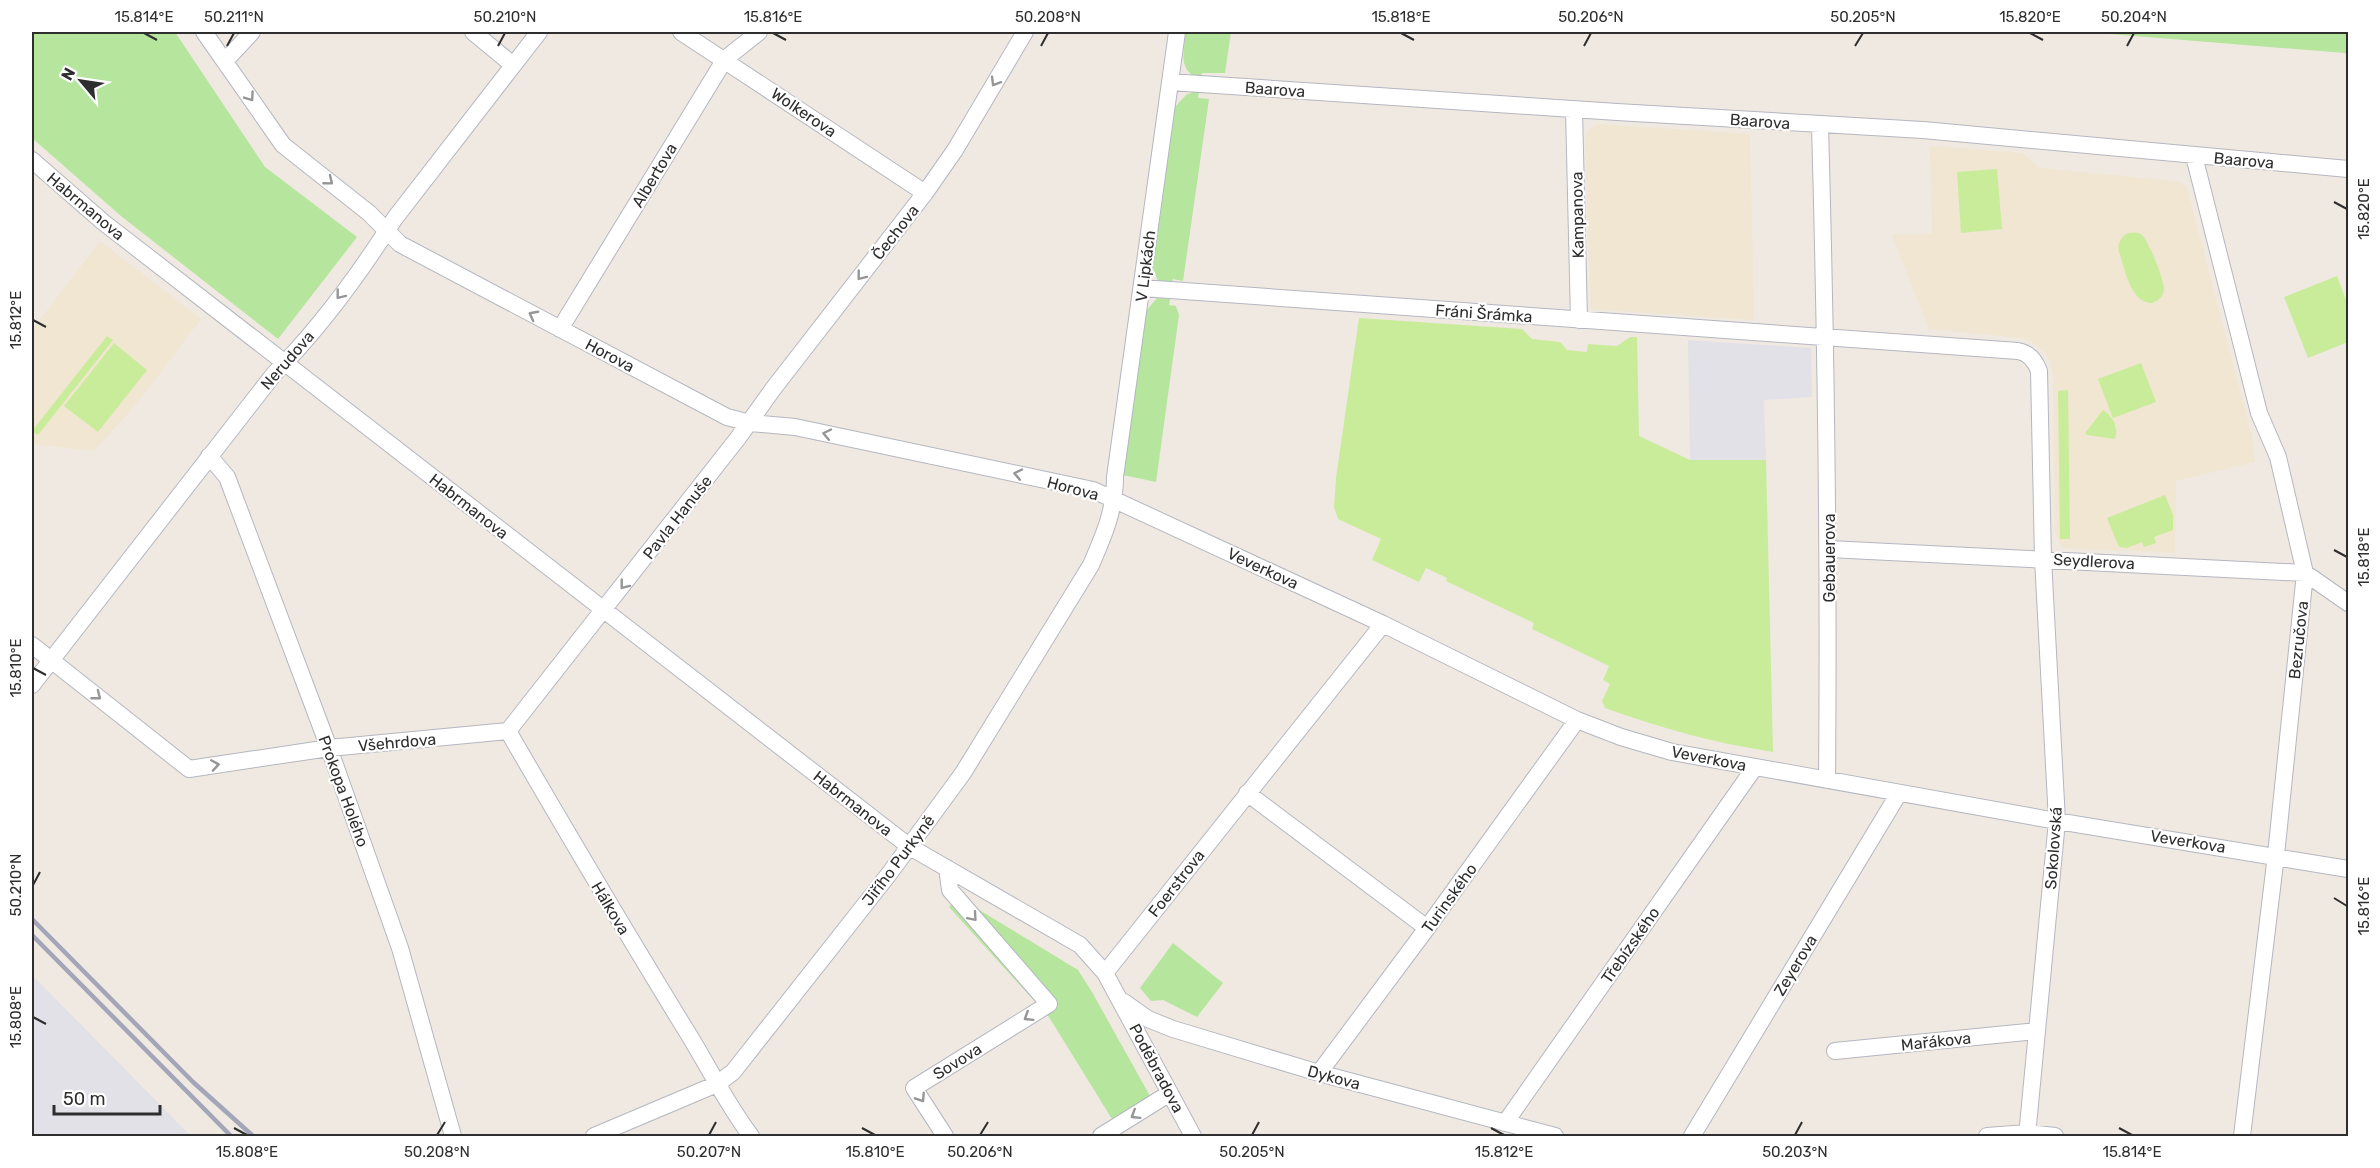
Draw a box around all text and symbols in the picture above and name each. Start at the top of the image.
text: 15.814°E [114,8,174,26]
text: 50.211°N [204,8,264,26]
text: 50.210°N [474,8,536,26]
text: 15.816°E [744,8,802,26]
text: 50.208°N [1015,8,1081,26]
text: 15.818°E [1371,8,1431,26]
text: 50.206°N [1558,8,1624,26]
text: 50.205°N [1830,8,1896,26]
text: 15.820°E [1999,8,2061,26]
text: 50.204°N [2101,8,2167,26]
north arrow [51,51,111,111]
text: N [57,64,79,84]
one-way arrow [991,76,1003,86]
street label: Baarova [1244,78,1306,101]
street label: Wolkerova [767,84,840,141]
one-way arrow [243,90,254,101]
street label: Baarova [1729,110,1791,133]
street label: Albertova [628,140,681,211]
street label: Baarova [2213,148,2275,173]
street label: Habrmanova [43,169,128,244]
street label: Kampanova [1567,171,1588,259]
one-way arrow [322,174,333,185]
text: 15.820°E [2355,178,2373,240]
street label: Čechova [867,200,923,264]
street label: V Lipkách [1132,229,1159,303]
one-way arrow [857,270,868,281]
one-way arrow [337,288,348,299]
text: 15.812°E [7,291,25,349]
street label: Fráni Šrámka [1435,300,1533,326]
one-way arrow [529,311,540,322]
street label: Nerudova [257,327,318,394]
street label: Horova [582,335,638,376]
one-way arrow [823,428,833,441]
one-way arrow [1013,468,1023,481]
street label: Habrmanova [425,470,512,543]
street label: Pavla Hanuše [639,472,716,563]
street label: Horova [1045,472,1101,504]
street label: Gebauerova [1820,514,1839,603]
text: 15.818°E [2355,527,2373,587]
street label: Veverkova [1224,544,1301,593]
street label: Seydlerova [2053,550,2135,573]
one-way arrow [620,579,631,590]
street label: Bezručova [2285,600,2312,680]
text: 15.810°E [7,638,25,698]
one-way arrow [90,689,101,700]
street label: Všehrdova [357,730,437,755]
street label: Prokopa Holého [315,733,372,849]
street label: Veverkova [1670,742,1748,775]
one-way arrow [210,760,220,772]
street label: Habrmanova [809,767,896,840]
street label: Sokolovská [2041,806,2066,890]
street label: Jiřího Purkyně [858,811,939,909]
street label: Veverkova [2149,826,2227,857]
street label: Foerstrova [1144,846,1209,921]
text: 50.210°N [7,854,25,916]
street label: Turinského [1418,860,1481,937]
text: 15.816°E [2355,877,2373,935]
street label: Hálkova [587,878,634,938]
street label: Třebízského [1597,903,1664,987]
one-way arrow [966,910,977,921]
street label: Zeyerova [1770,931,1821,999]
text: 15.808°E [7,986,25,1048]
one-way arrow [1024,1009,1034,1021]
street label: Poděbradova [1125,1021,1188,1116]
street label: Mařákova [1900,1028,1972,1055]
street label: Sovova [929,1039,985,1084]
street label: Dykova [1305,1061,1362,1094]
scale bar [54,1078,160,1116]
text: 50 m [63,1088,106,1110]
one-way arrow [913,1092,925,1102]
one-way arrow [1131,1108,1142,1119]
text: 15.808°E [216,1143,278,1161]
text: 50.208°N [404,1143,470,1161]
text: 50.207°N [677,1143,741,1161]
text: 15.810°E [845,1143,905,1161]
text: 50.206°N [947,1143,1013,1161]
text: 50.205°N [1219,1143,1285,1161]
text: 15.812°E [1475,1143,1533,1161]
text: 50.203°N [1762,1143,1828,1161]
text: 15.814°E [2102,1143,2162,1161]

